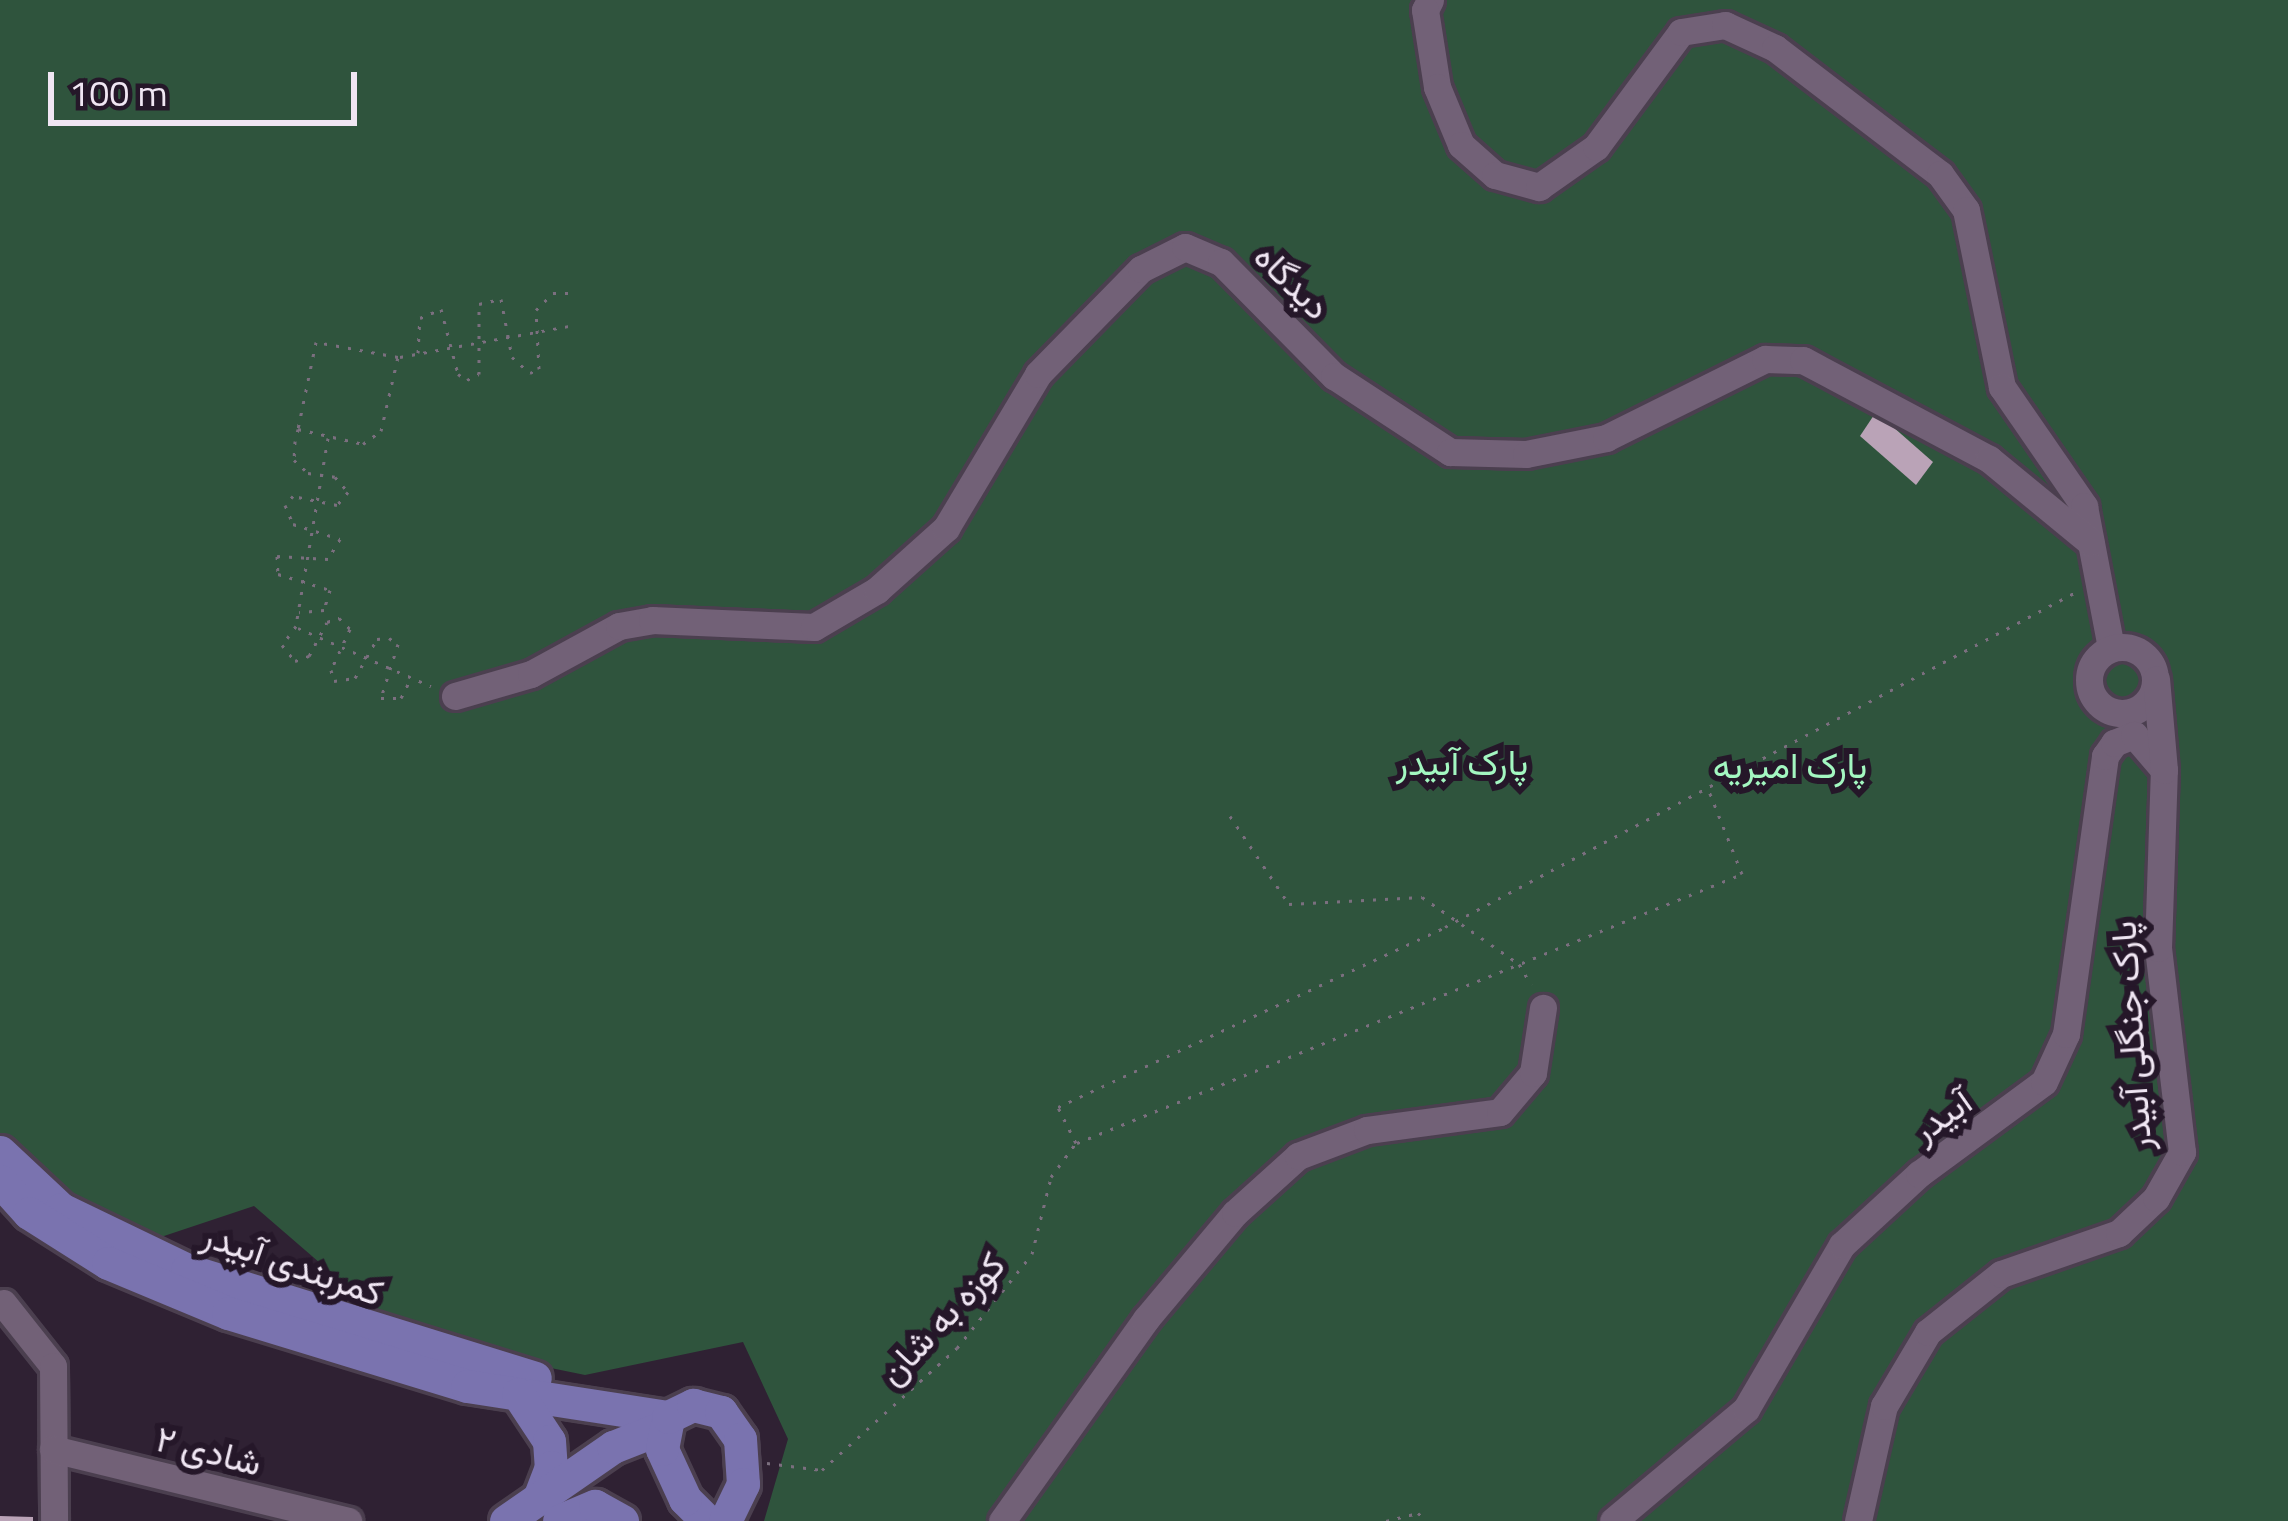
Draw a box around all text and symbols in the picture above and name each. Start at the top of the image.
scale bar [54,48,363,122]
text: 100 m [69,65,168,120]
street label: دیدگاه [1246,234,1340,328]
park label: پارک آبیدر [1396,740,1528,784]
park label: پارک امیریه [1713,743,1867,787]
street label: پارک جنگلی آبیدر [2100,920,2160,1152]
street label: آبیدر [1903,1079,1979,1151]
street label: کمربندی آبیدر [197,1212,389,1314]
street label: کوزه به شان [869,1243,1013,1393]
street label: شادی ۲ [152,1416,266,1484]

